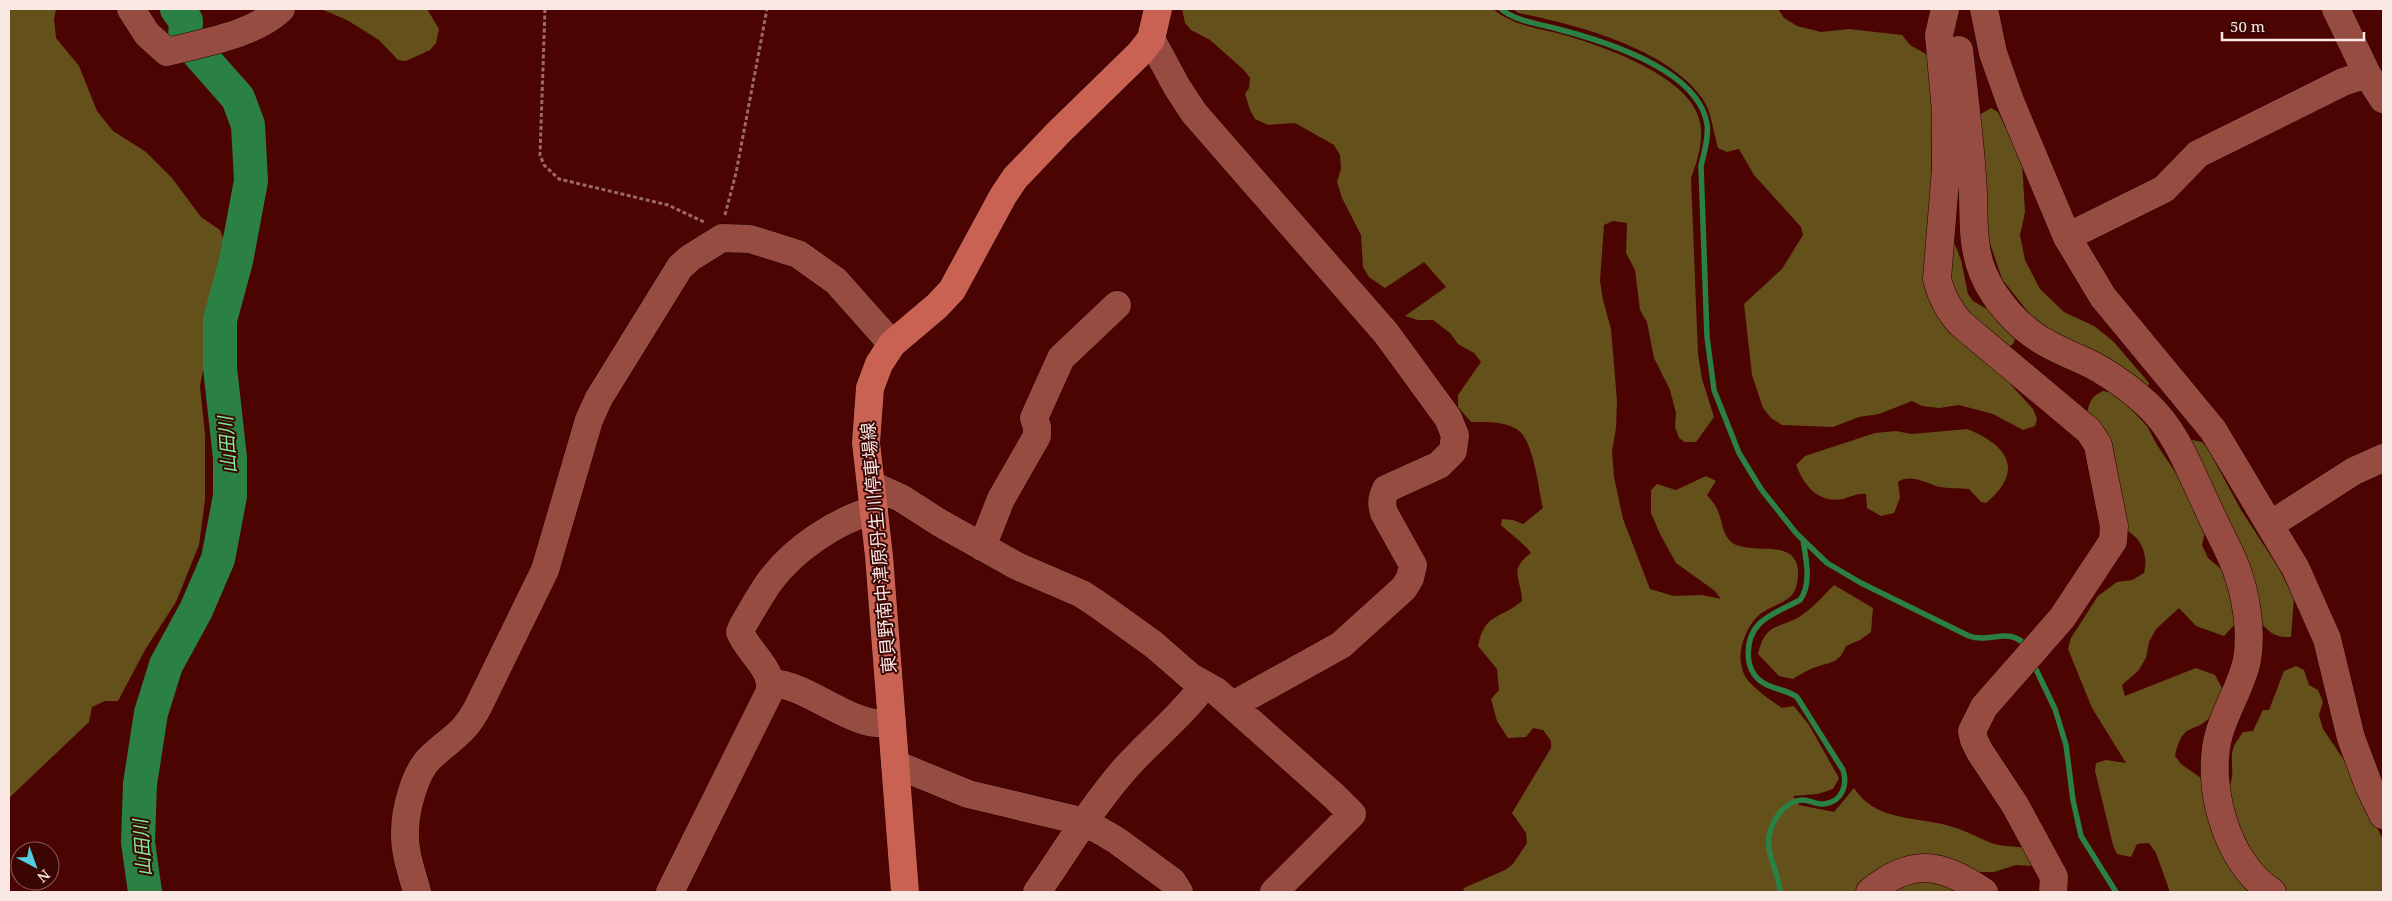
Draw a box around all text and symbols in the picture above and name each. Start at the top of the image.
scale bar [2222,10,2364,42]
text: 50 m [2230,16,2265,36]
water label: 山田川 [212,414,242,474]
street label: 東貝野南中津原丹生川停車場線 [855,421,901,675]
water label: 山田川 [127,817,157,877]
north arrow [10,841,60,891]
text: N [33,865,54,887]

